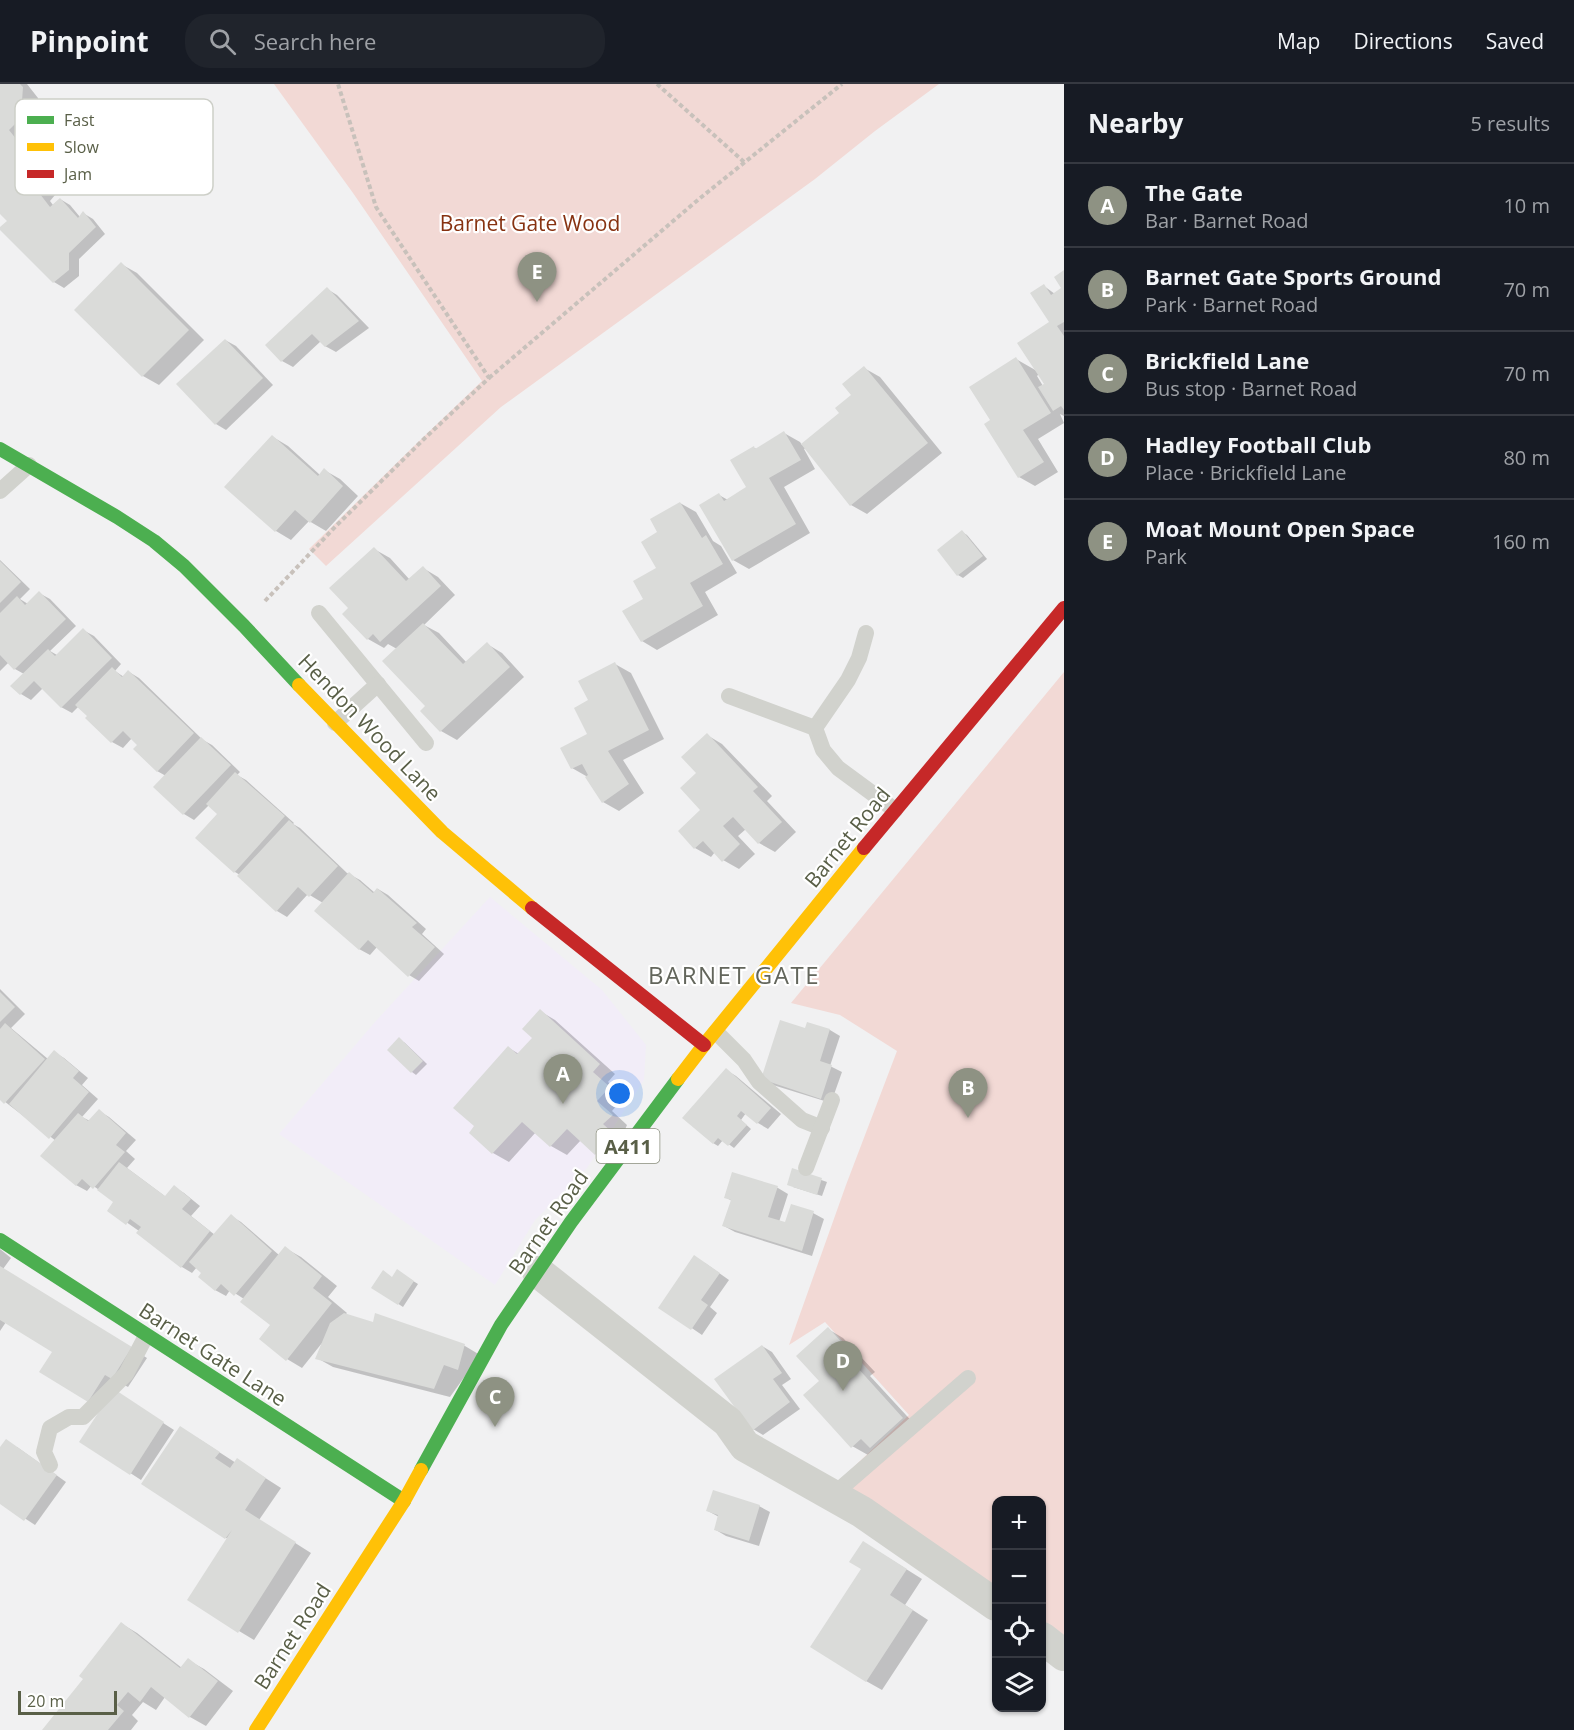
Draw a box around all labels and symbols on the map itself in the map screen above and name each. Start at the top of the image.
legend [15,99,213,195]
text: Fast [64,109,95,131]
text: Slow [64,136,99,158]
text: Jam [62,163,92,185]
park label: Barnet Gate Wood [440,209,620,237]
pin: E [518,252,556,302]
street label: Hendon Wood Lane [292,647,448,807]
street label: Barnet Road [798,781,896,893]
district label: BARNET GATE [648,958,820,991]
pin: A [544,1054,582,1104]
pin: B [948,1068,988,1118]
your location [605,1079,634,1108]
road number: A411 [596,1129,660,1163]
street label: Barnet Road [502,1164,594,1280]
street label: Barnet Gate Lane [134,1296,292,1412]
pin: D [824,1342,862,1391]
pin: C [476,1378,514,1427]
street label: Barnet Road [247,1577,337,1695]
scale bar [18,1688,117,1716]

